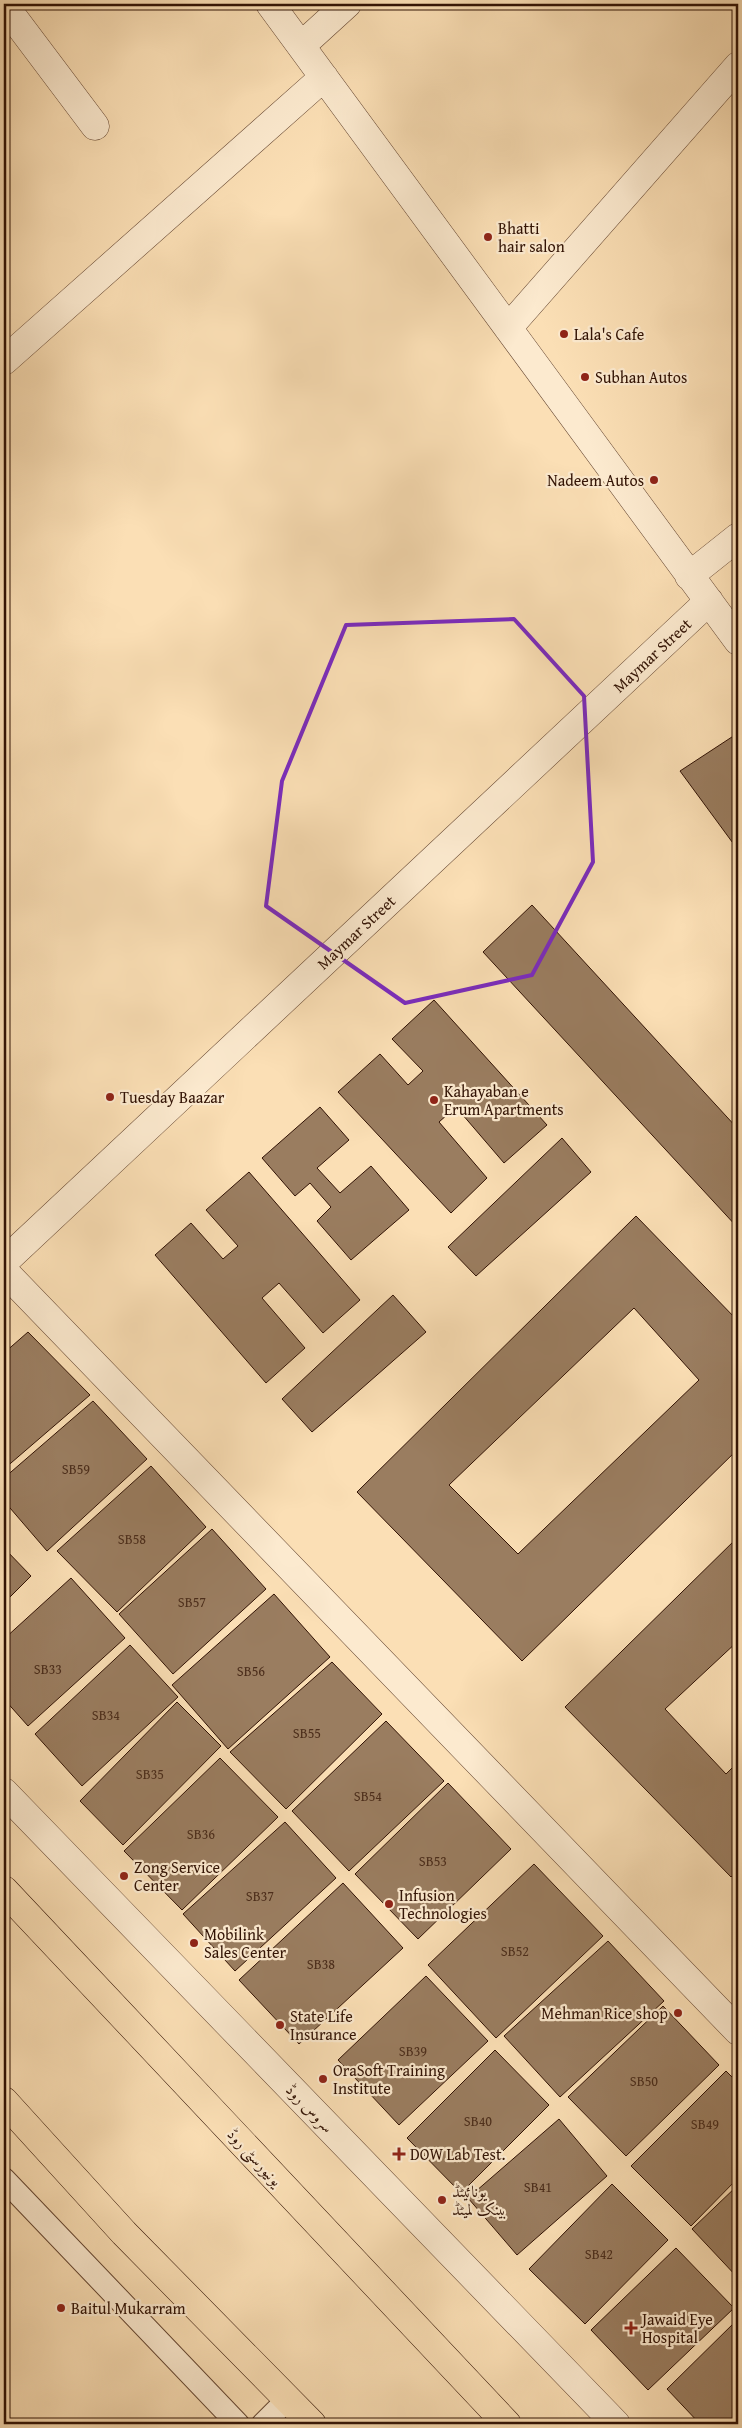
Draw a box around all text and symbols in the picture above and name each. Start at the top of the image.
place label: Bhatti hair salon [498,216,565,258]
marker: Bhatti hair salon [482,231,494,243]
place label: Lala's Cafe [574,322,644,346]
marker: Lala's Cafe [558,328,570,340]
place label: Subhan Autos [595,365,687,389]
marker: Subhan Autos [579,371,591,383]
place label: Nadeem Autos [547,468,644,492]
marker: Nadeem Autos [648,474,660,486]
street label: Maymar Street [607,612,697,698]
street label: Maymar Street [311,889,401,975]
place label: Kahayaban e Erum Apartments [444,1079,564,1121]
place label: Tuesday Baazar [120,1085,225,1109]
marker: Tuesday Baazar [104,1091,116,1103]
marker: Kahayaban e Erum Apartments [428,1094,440,1106]
house number: SB59 [62,1459,90,1479]
house number: SB58 [118,1529,146,1549]
house number: SB57 [178,1592,206,1612]
house number: SB33 [34,1659,62,1679]
house number: SB56 [237,1661,265,1681]
house number: SB34 [92,1705,120,1725]
house number: SB55 [293,1723,321,1743]
house number: SB35 [136,1764,164,1784]
house number: SB54 [354,1786,382,1806]
house number: SB36 [187,1824,215,1844]
house number: SB53 [419,1851,447,1871]
place label: Zong Service Center [134,1855,220,1897]
marker: Zong Service Center [118,1870,130,1882]
place label: Infusion Technologies [399,1883,487,1925]
house number: SB37 [246,1886,274,1906]
marker: Infusion Technologies [383,1898,395,1910]
place label: Mobilink Sales Center [204,1922,287,1964]
marker: Mobilink Sales Center [188,1937,200,1949]
house number: SB52 [501,1941,529,1961]
house number: SB38 [307,1954,335,1974]
place label: Mehman Rice shop [541,2001,668,2025]
place label: State Life Insurance [290,2004,357,2046]
marker: Mehman Rice shop [672,2007,684,2019]
marker: State Life Insurance [274,2019,286,2031]
house number: SB39 [399,2041,427,2061]
place label: OraSoft Training Institute [333,2058,445,2100]
house number: SB50 [630,2071,658,2091]
marker: OraSoft Training Institute [317,2073,329,2085]
street label: سروس روڈ [280,2078,340,2138]
house number: SB40 [464,2111,492,2131]
house number: SB49 [691,2114,719,2134]
street label: یونیورسٹی روڈ [222,2123,289,2192]
place label: DOW Lab Test. [410,2142,506,2166]
marker: DOW Lab Test. [392,2147,406,2161]
house number: SB41 [524,2177,552,2197]
place label: یونائیٹڈ بینک لمیٹڈ [452,2179,506,2221]
marker: یونائیٹڈ بینک لمیٹڈ [436,2194,448,2206]
house number: SB42 [585,2244,613,2264]
place label: Baitul Mukarram [71,2296,186,2320]
marker: Baitul Mukarram [55,2302,67,2314]
place label: Jawaid Eye Hospital [640,2307,713,2349]
marker: Jawaid Eye Hospital [624,2321,638,2335]

